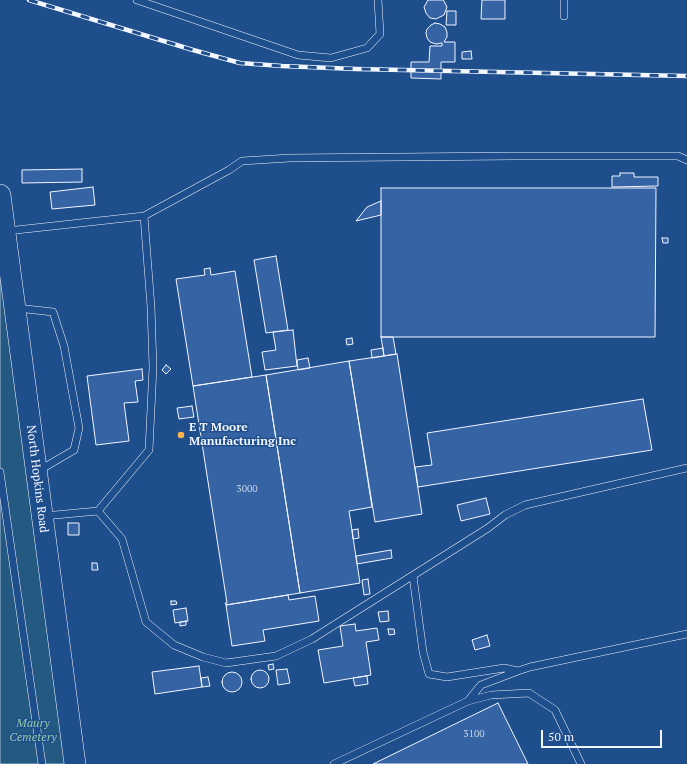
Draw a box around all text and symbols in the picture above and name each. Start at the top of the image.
place label: E T Moore Manufacturing Inc [189,421,296,449]
street label: North Hopkins Road [23,424,51,534]
marker: E T Moore Manufacturing Inc [176,430,186,440]
house number: 3000 [236,483,258,495]
park label: Maury Cemetery [9,717,57,745]
scale bar [543,722,664,748]
house number: 3100 [463,728,485,740]
text: 50 m [548,729,574,744]

